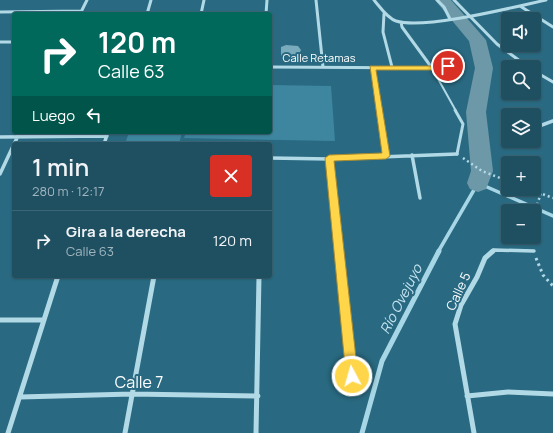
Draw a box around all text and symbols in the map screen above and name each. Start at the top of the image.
map controls [501,12,541,244]
button: sound [501,12,541,52]
text: 120 m [98,23,176,61]
icon: right [32,28,84,80]
pin [431,49,465,83]
street label: Calle Retamas [283,50,356,65]
icon: arrive [437,55,459,77]
text: Calle 63 [98,59,165,83]
button: search [501,60,541,100]
icon: left [83,104,105,126]
text: Luego [32,105,75,126]
button: layers [501,108,541,148]
text: 1 min [32,150,89,183]
button: close [210,155,252,197]
button: + [501,156,541,196]
text: 280 m · 12:17 [32,182,105,200]
button: − [501,204,541,244]
text: Gira a la derecha [66,221,186,242]
icon: right [32,230,54,252]
text: 120 m [213,230,252,251]
text: Calle 63 [66,242,114,260]
water label: Río Ovejuyo [375,260,426,337]
street label: Calle 5 [441,269,475,313]
position arrow [331,355,373,397]
street label: Calle 7 [115,371,163,393]

